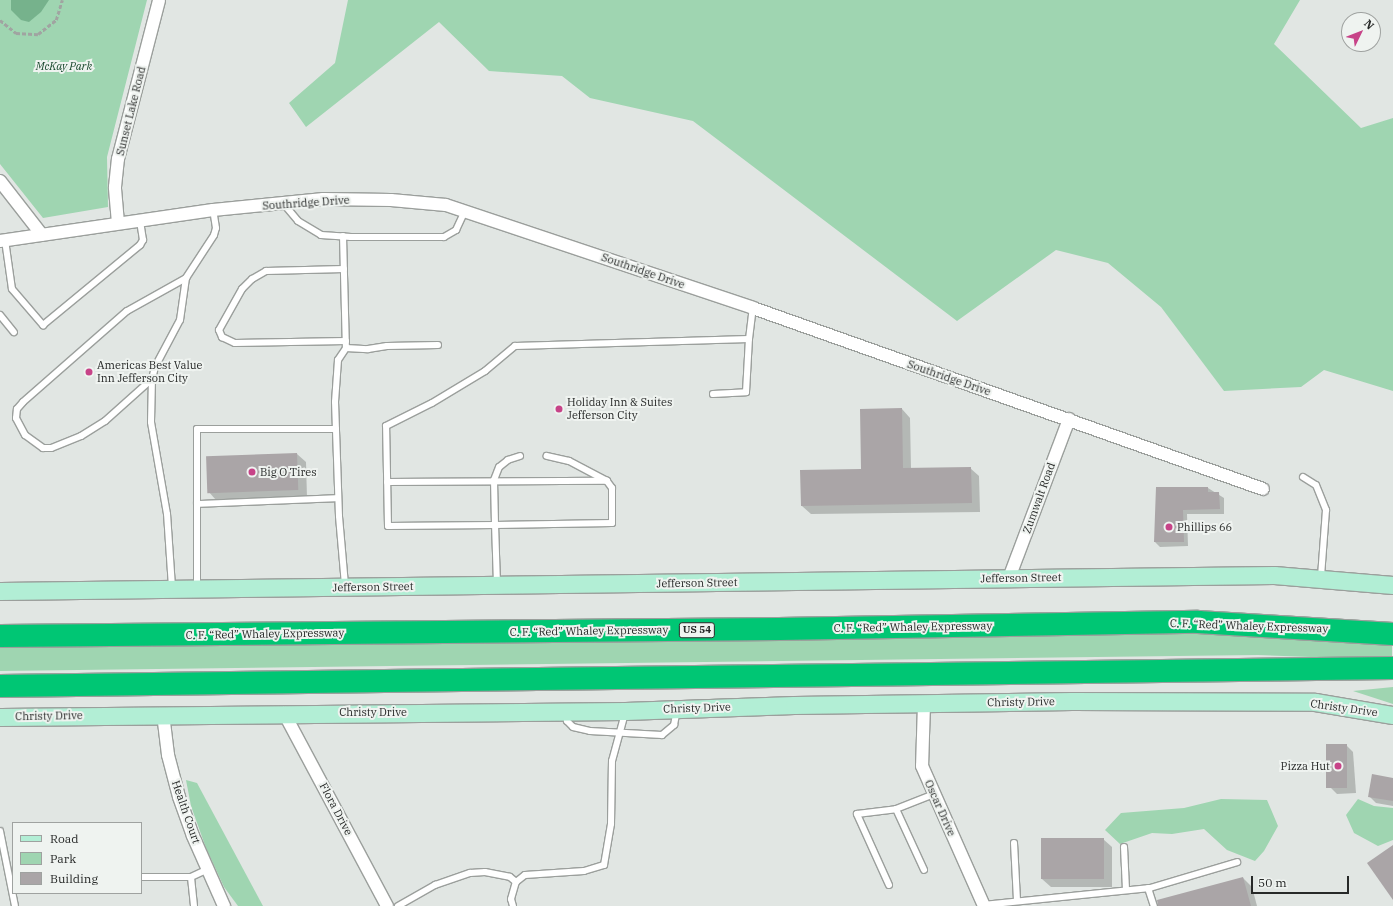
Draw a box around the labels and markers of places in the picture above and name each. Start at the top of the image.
place label: Americas Best Value Inn Jefferson City [97,359,202,385]
marker: Americas Best Value Inn Jefferson City [84,367,94,377]
place label: Holiday Inn & Suites Jefferson City [567,396,672,422]
marker: Holiday Inn & Suites Jefferson City [554,404,564,414]
place label: Big O Tires [260,465,317,479]
marker: Big O Tires [247,467,257,477]
place label: Phillips 66 [1177,520,1232,534]
marker: Phillips 66 [1164,522,1174,532]
place label: Pizza Hut [1281,759,1330,773]
marker: Pizza Hut [1333,761,1343,771]

